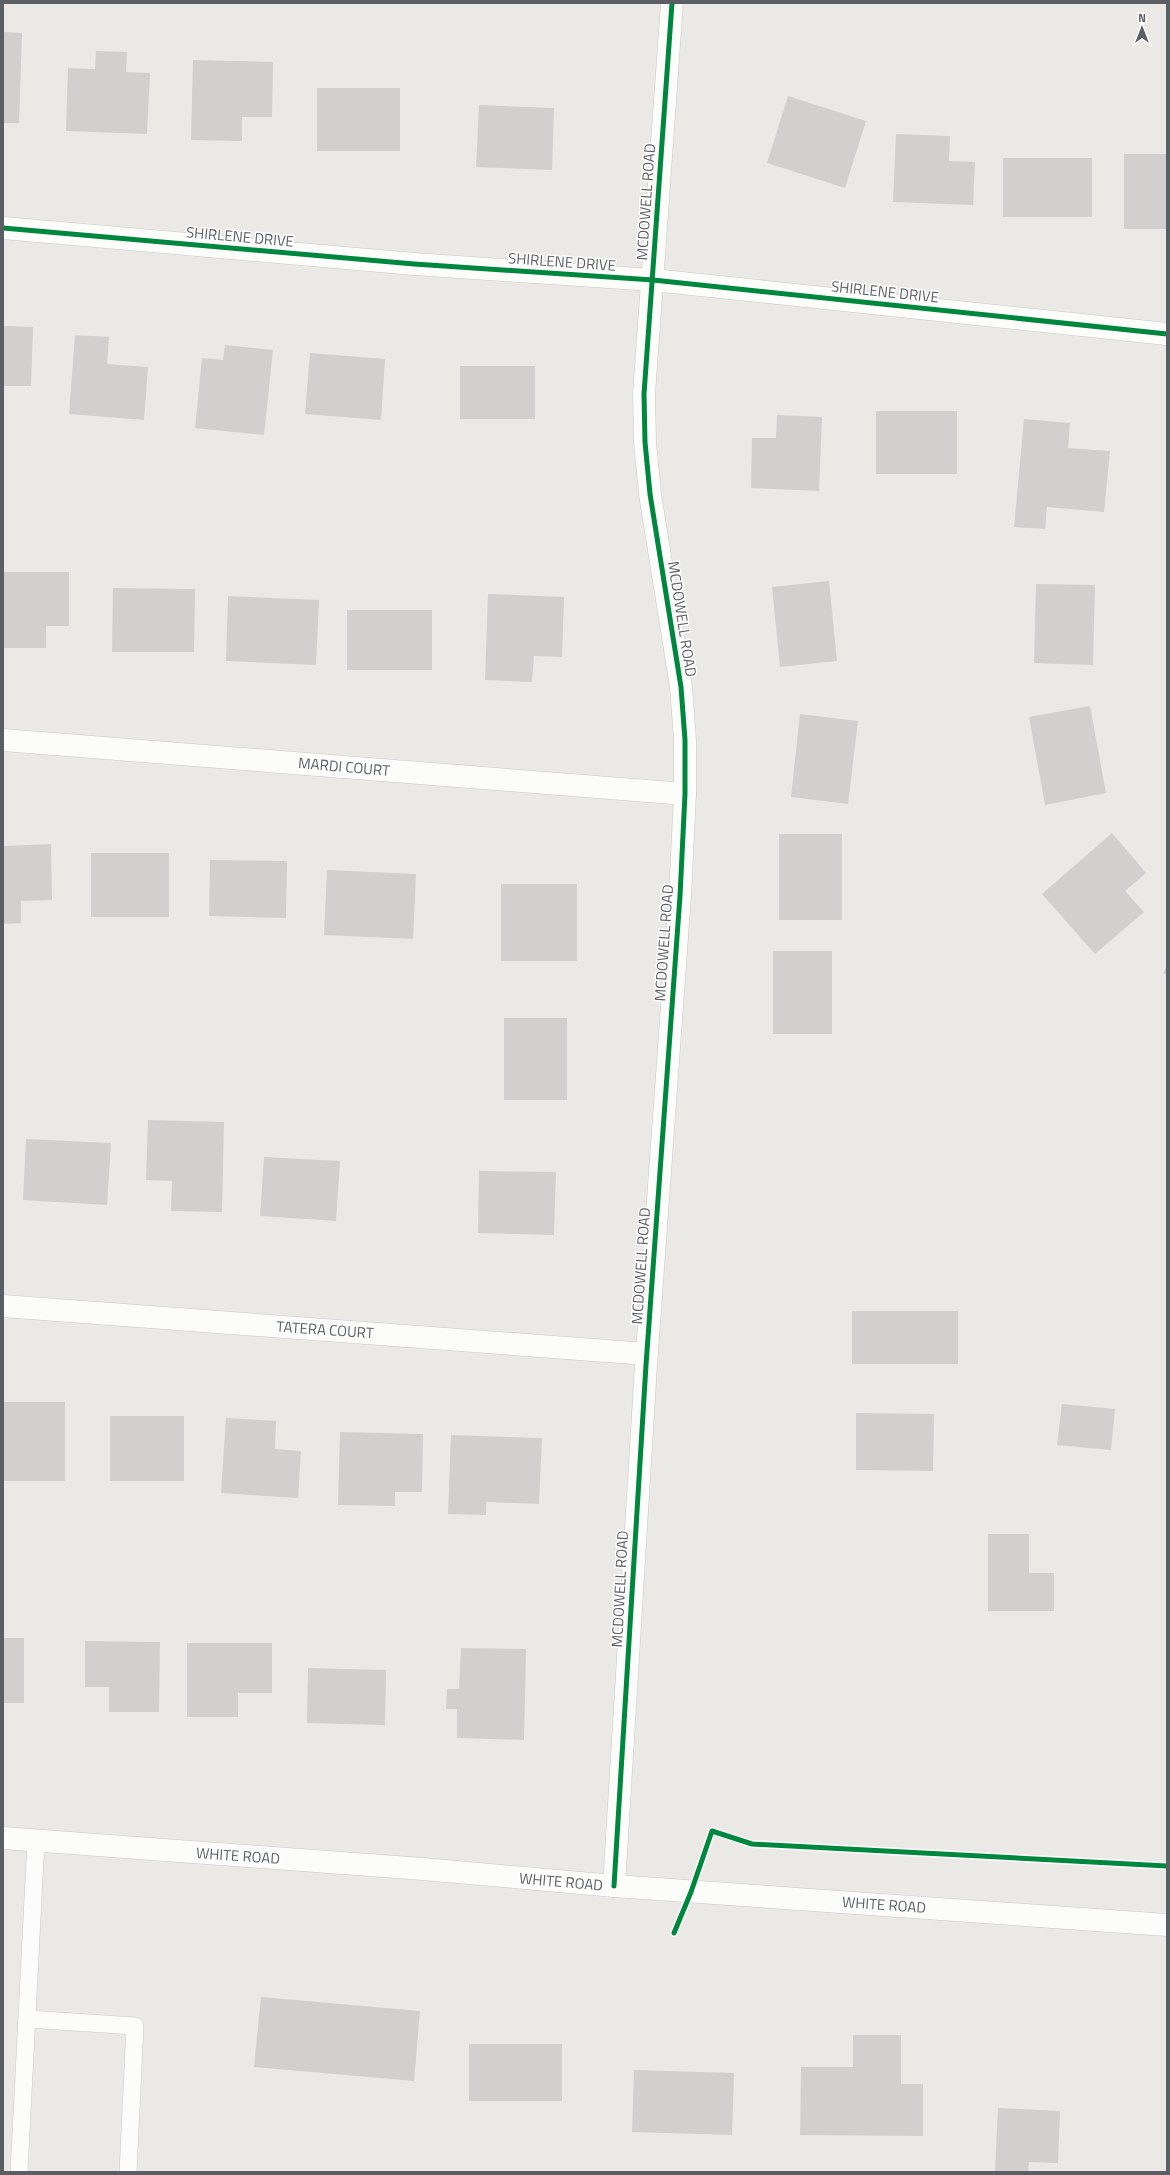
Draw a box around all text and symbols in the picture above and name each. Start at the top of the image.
north arrow [1122,8,1162,48]
text: N [1138,10,1146,26]
street label: MCDOWELL ROAD [630,143,661,261]
street label: SHIRLENE DRIVE [185,220,295,253]
street label: SHIRLENE DRIVE [507,246,617,277]
street label: SHIRLENE DRIVE [830,274,940,309]
street label: MCDOWELL ROAD [662,559,703,679]
street label: MARDI COURT [297,751,391,782]
street label: MCDOWELL ROAD [648,884,679,1002]
street label: MCDOWELL ROAD [625,1207,656,1325]
street label: TATERA COURT [276,1315,375,1344]
street label: MCDOWELL ROAD [605,1530,634,1648]
street label: WHITE ROAD [195,1841,281,1870]
street label: WHITE ROAD [518,1866,604,1897]
street label: WHITE ROAD [841,1890,927,1919]

